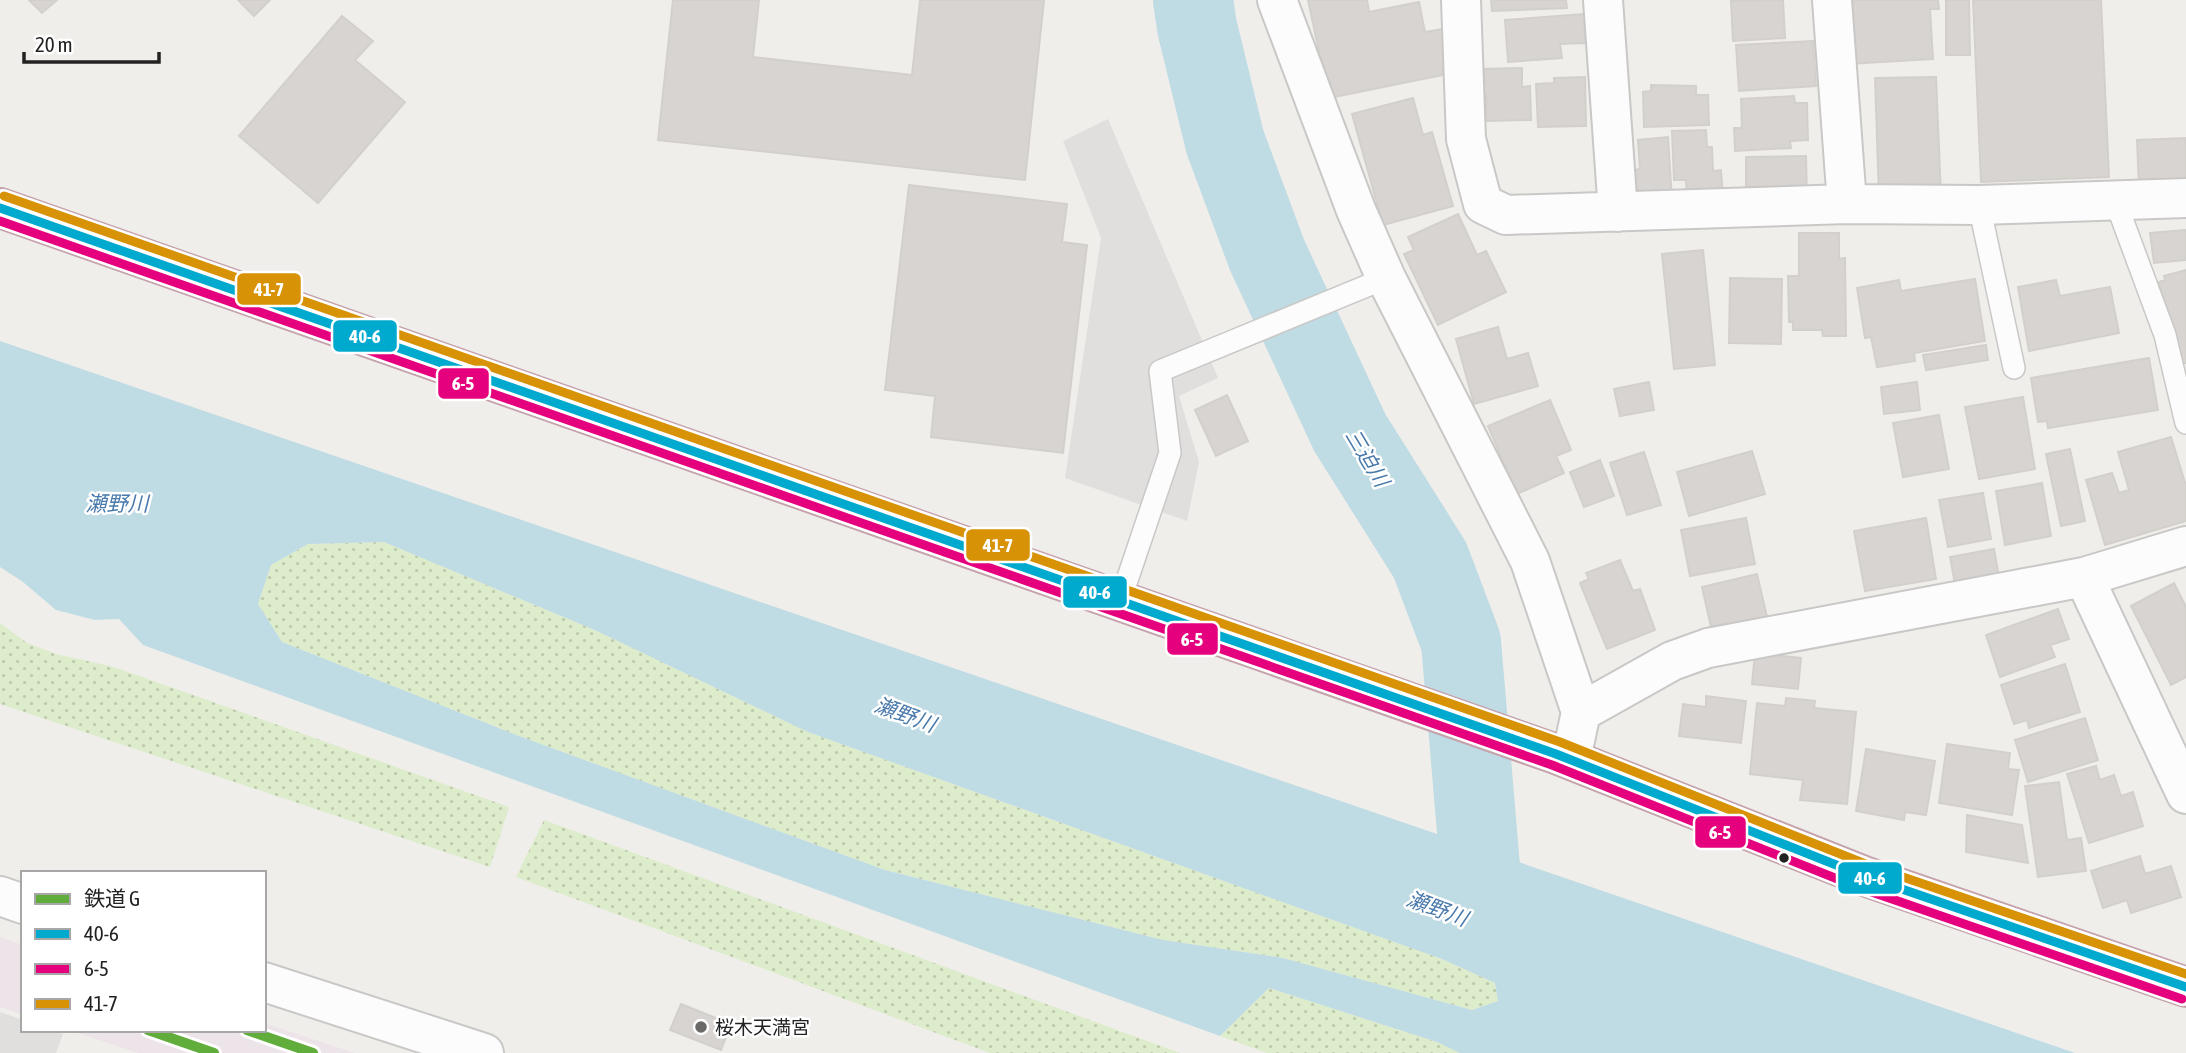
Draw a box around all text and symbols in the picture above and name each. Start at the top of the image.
scale bar [24,21,159,65]
text: 20 m [35,32,73,56]
line badge: 41-7 [236,272,302,306]
text: 41-7 [253,278,284,300]
line badge: 40-6 [332,319,398,353]
text: 40-6 [348,325,381,347]
line badge: 6-5 [437,367,490,400]
text: 6-5 [452,372,474,394]
water label: 三迫川 [1341,424,1395,492]
water label: 瀬野川 [86,491,150,515]
line badge: 41-7 [965,528,1031,562]
text: 41-7 [982,534,1013,556]
line badge: 40-6 [1062,575,1128,609]
text: 40-6 [1078,581,1111,603]
line badge: 6-5 [1166,622,1219,656]
text: 6-5 [1181,628,1203,650]
water label: 瀬野川 [872,692,941,737]
line badge: 6-5 [1694,815,1747,849]
text: 6-5 [1709,821,1731,843]
unlabelled marker [1777,851,1791,865]
line badge: 40-6 [1837,861,1903,895]
text: 40-6 [1853,867,1886,889]
legend [21,871,266,1032]
text: 鉄道 G [84,886,140,910]
water label: 瀬野川 [1404,886,1473,931]
text: 40-6 [84,921,119,945]
text: 6-5 [84,956,109,980]
text: 41-7 [84,991,118,1015]
place label: 桜木天満宮 [715,1016,810,1038]
marker: 桜木天満宮 [693,1019,709,1035]

